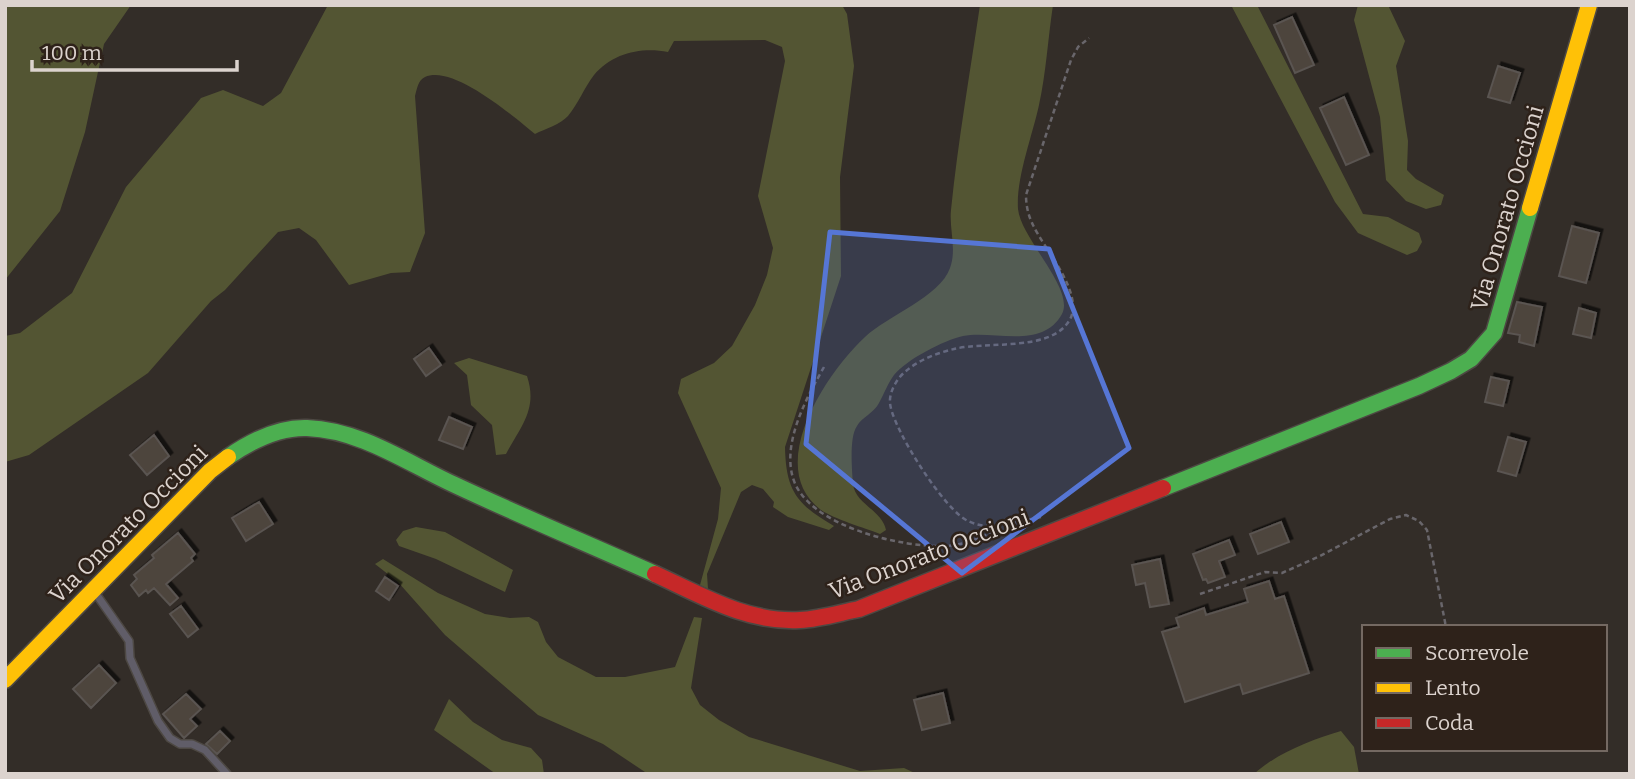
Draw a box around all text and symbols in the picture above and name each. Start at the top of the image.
scale bar [32,28,236,72]
text: 100 m [42,40,102,66]
street label: Via Onorato Occioni [1464,102,1550,314]
street label: Via Onorato Occioni [43,439,213,609]
street label: Via Onorato Occioni [825,503,1033,605]
legend [1362,625,1607,751]
text: Scorrevole [1425,640,1529,666]
text: Lento [1425,675,1481,701]
text: Coda [1425,710,1474,736]

